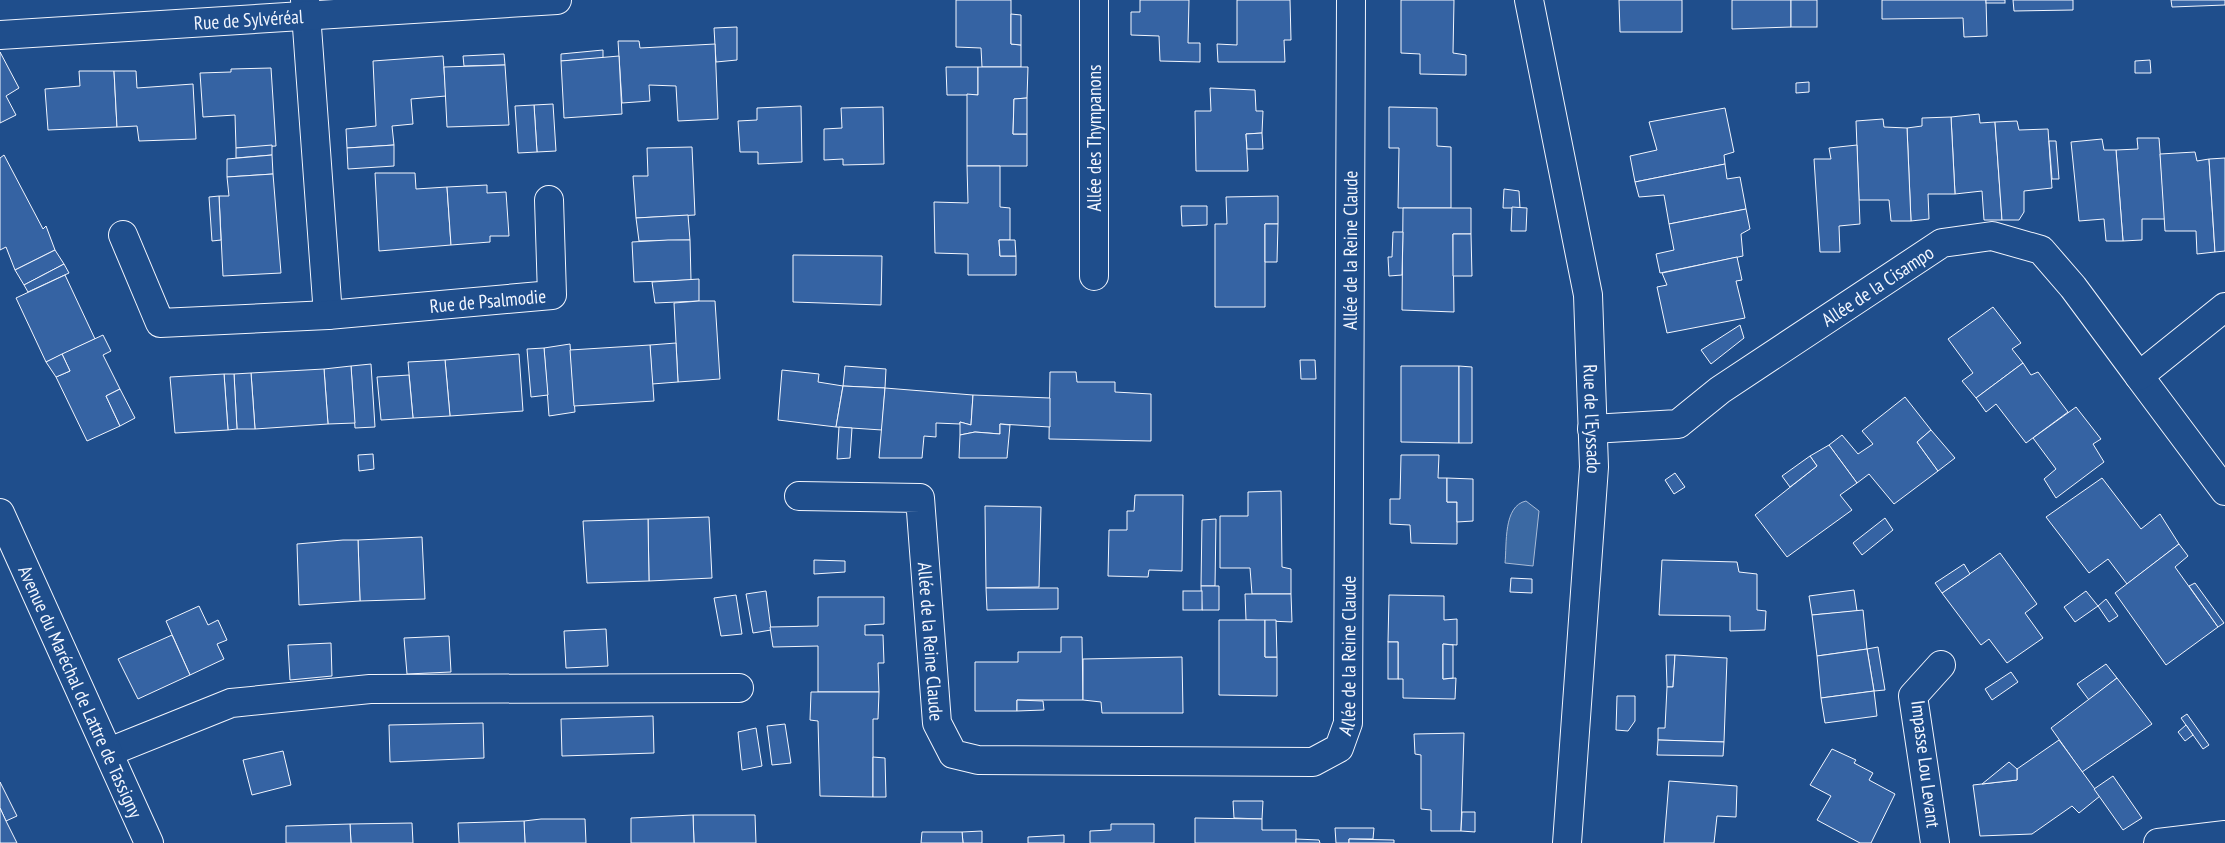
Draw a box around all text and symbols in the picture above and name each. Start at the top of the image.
street label: Rue de Sylvéréal [193,4,304,35]
street label: Allée des Thympanons [1082,65,1106,212]
street label: Allée de la Reine Claude [1338,170,1362,330]
street label: Allée de la Cisampo [1817,240,1938,331]
street label: Rue de Psalmodie [429,284,547,318]
street label: Rue de l'Eyssado [1578,364,1606,475]
street label: Allée de la Reine Claude [913,561,949,722]
street label: Avenue du Maréchal de Lattre de Tassigny [13,562,148,822]
street label: Allée de la Reine Claude [1333,575,1361,738]
street label: Impasse Lou Levant [1906,699,1946,830]

